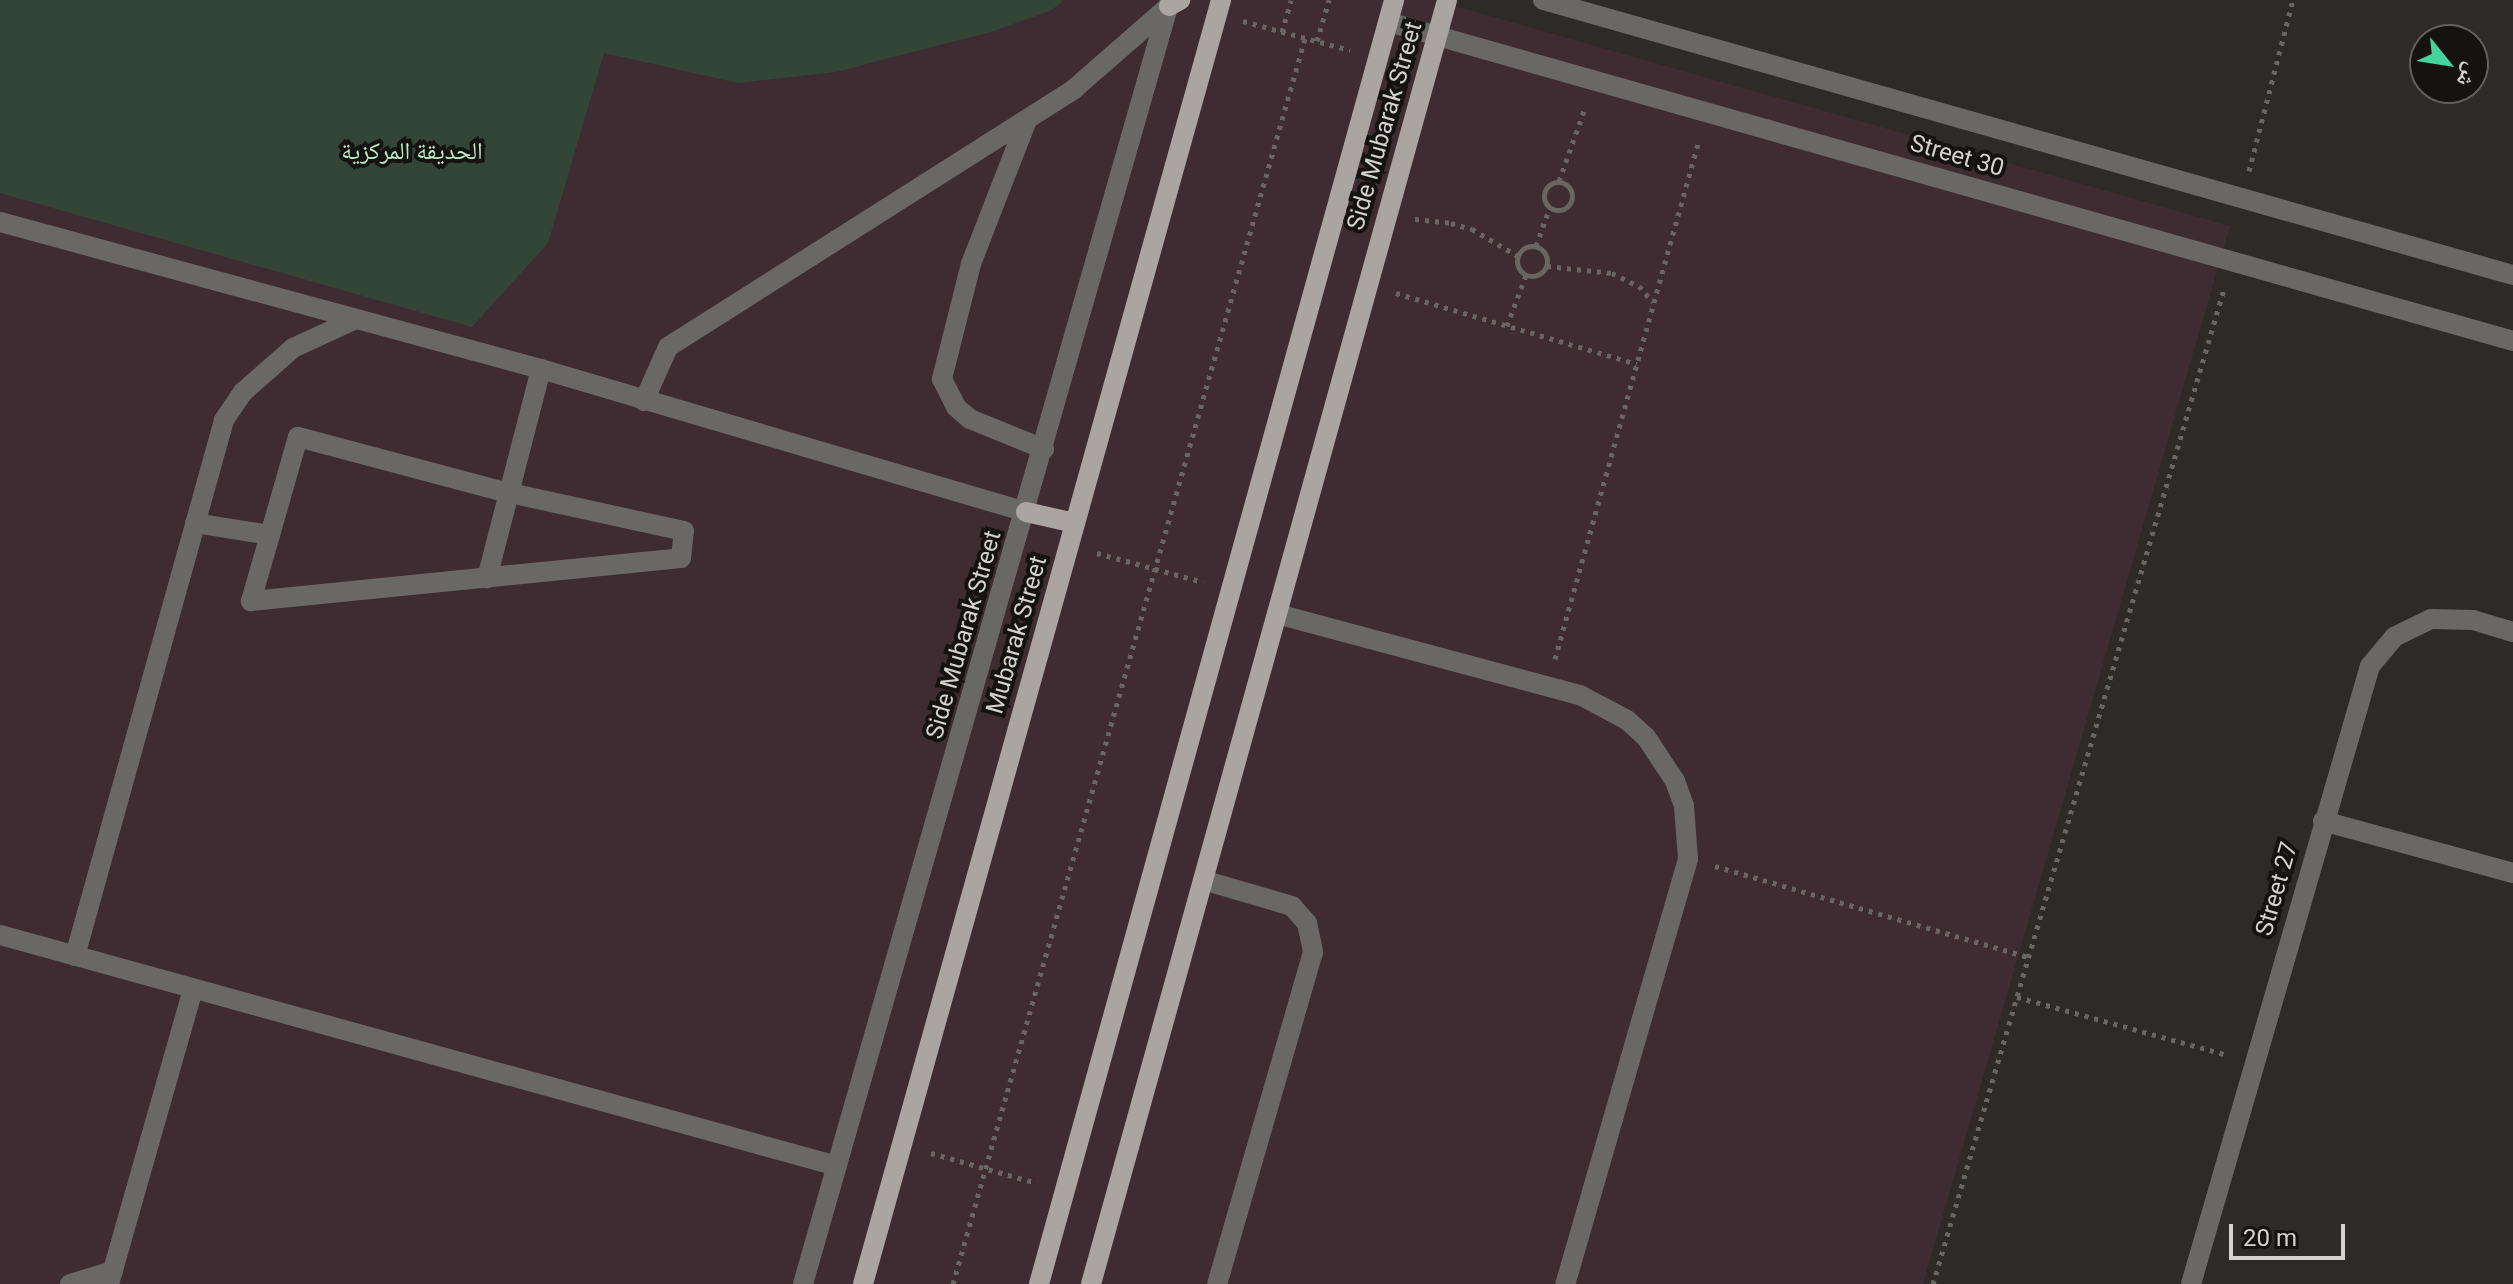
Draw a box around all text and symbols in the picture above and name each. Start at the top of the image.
street label: Side Mubarak Street [1342,19,1428,233]
north arrow [2409,24,2489,104]
text: ش [2452,59,2485,92]
street label: Street 30 [1907,129,2007,183]
park label: الحديقة المركزية [341,138,483,166]
street label: Side Mubarak Street [921,528,1007,742]
street label: Mubarak Street [981,553,1053,717]
street label: Street 27 [2250,839,2304,939]
scale bar [2233,1208,2349,1258]
text: 20 m [2243,1224,2297,1252]

